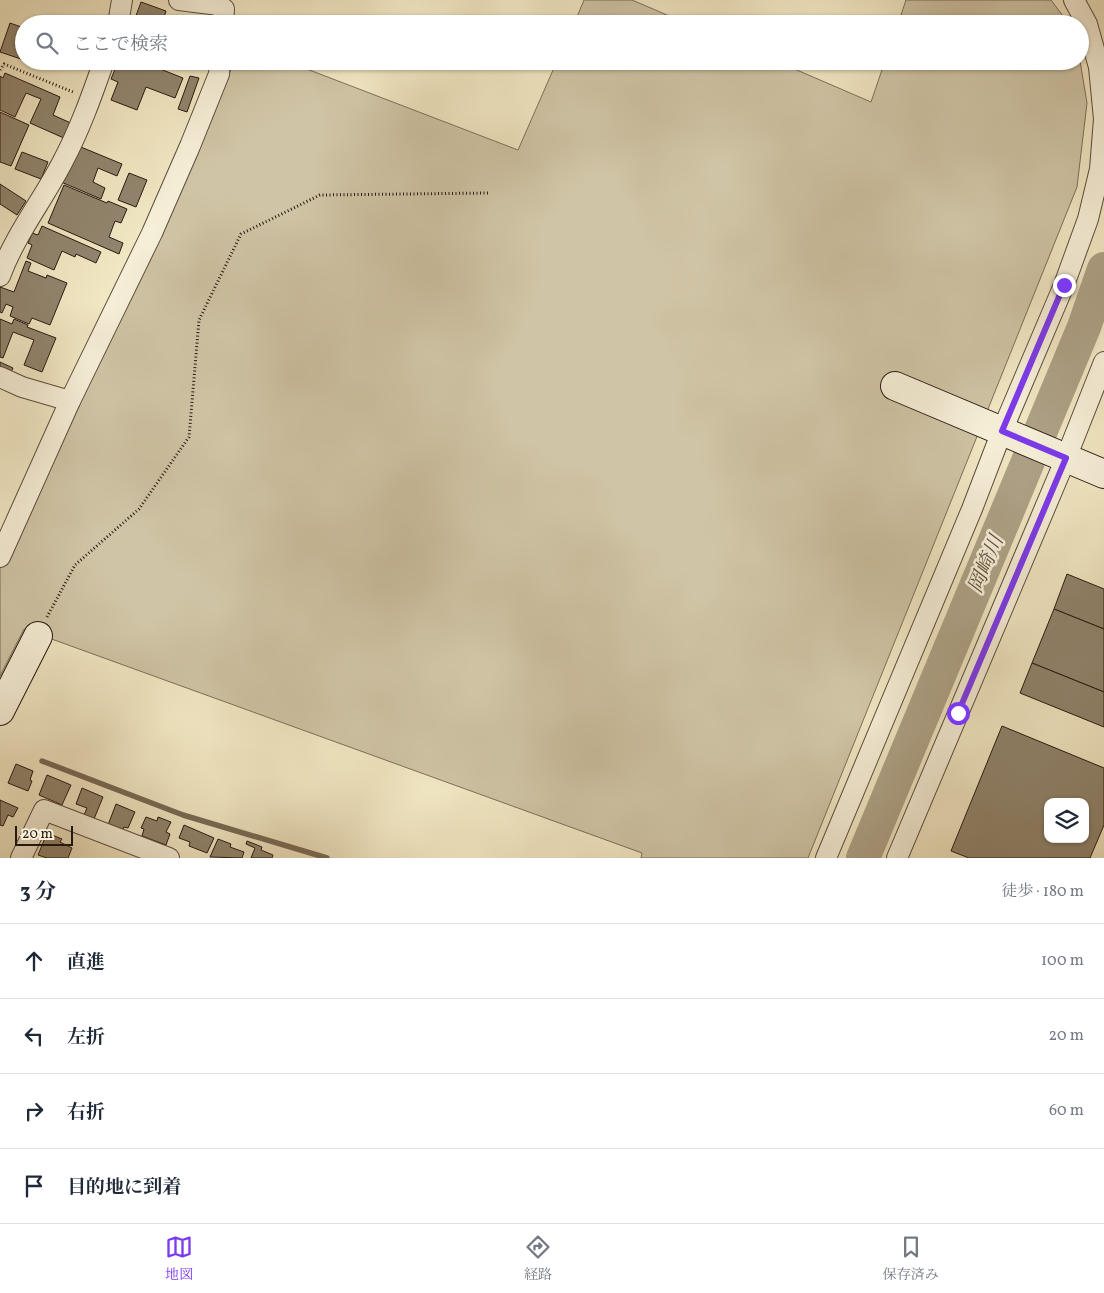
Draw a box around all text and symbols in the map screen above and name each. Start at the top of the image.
search box [15,15,1089,70]
icon: search [33,29,61,57]
text: ここで検索 [73,32,168,58]
route end [1053,274,1076,297]
water label: 岡崎川 [962,530,1012,598]
route start [947,702,970,725]
map controls [1044,798,1089,843]
button: layers [1044,798,1089,843]
scale bar [15,823,72,846]
text: 20 m [22,825,53,844]
text: 3 分 [20,878,56,907]
text: 徒歩 · 180 m [1001,881,1084,903]
icon: ahead [20,947,48,975]
text: 直進 [67,950,105,976]
text: 100 m [1041,950,1084,972]
icon: left [20,1022,48,1050]
text: 左折 [67,1025,105,1051]
text: 20 m [1049,1025,1084,1047]
icon: right [20,1097,48,1125]
text: 右折 [67,1100,105,1126]
text: 60 m [1049,1100,1084,1122]
icon: arrive [20,1172,48,1200]
text: 目的地に到着 [67,1175,181,1201]
tab: 地図 [165,1233,193,1285]
tab: 経路 [524,1233,552,1285]
tab: 保存済み [883,1233,939,1285]

